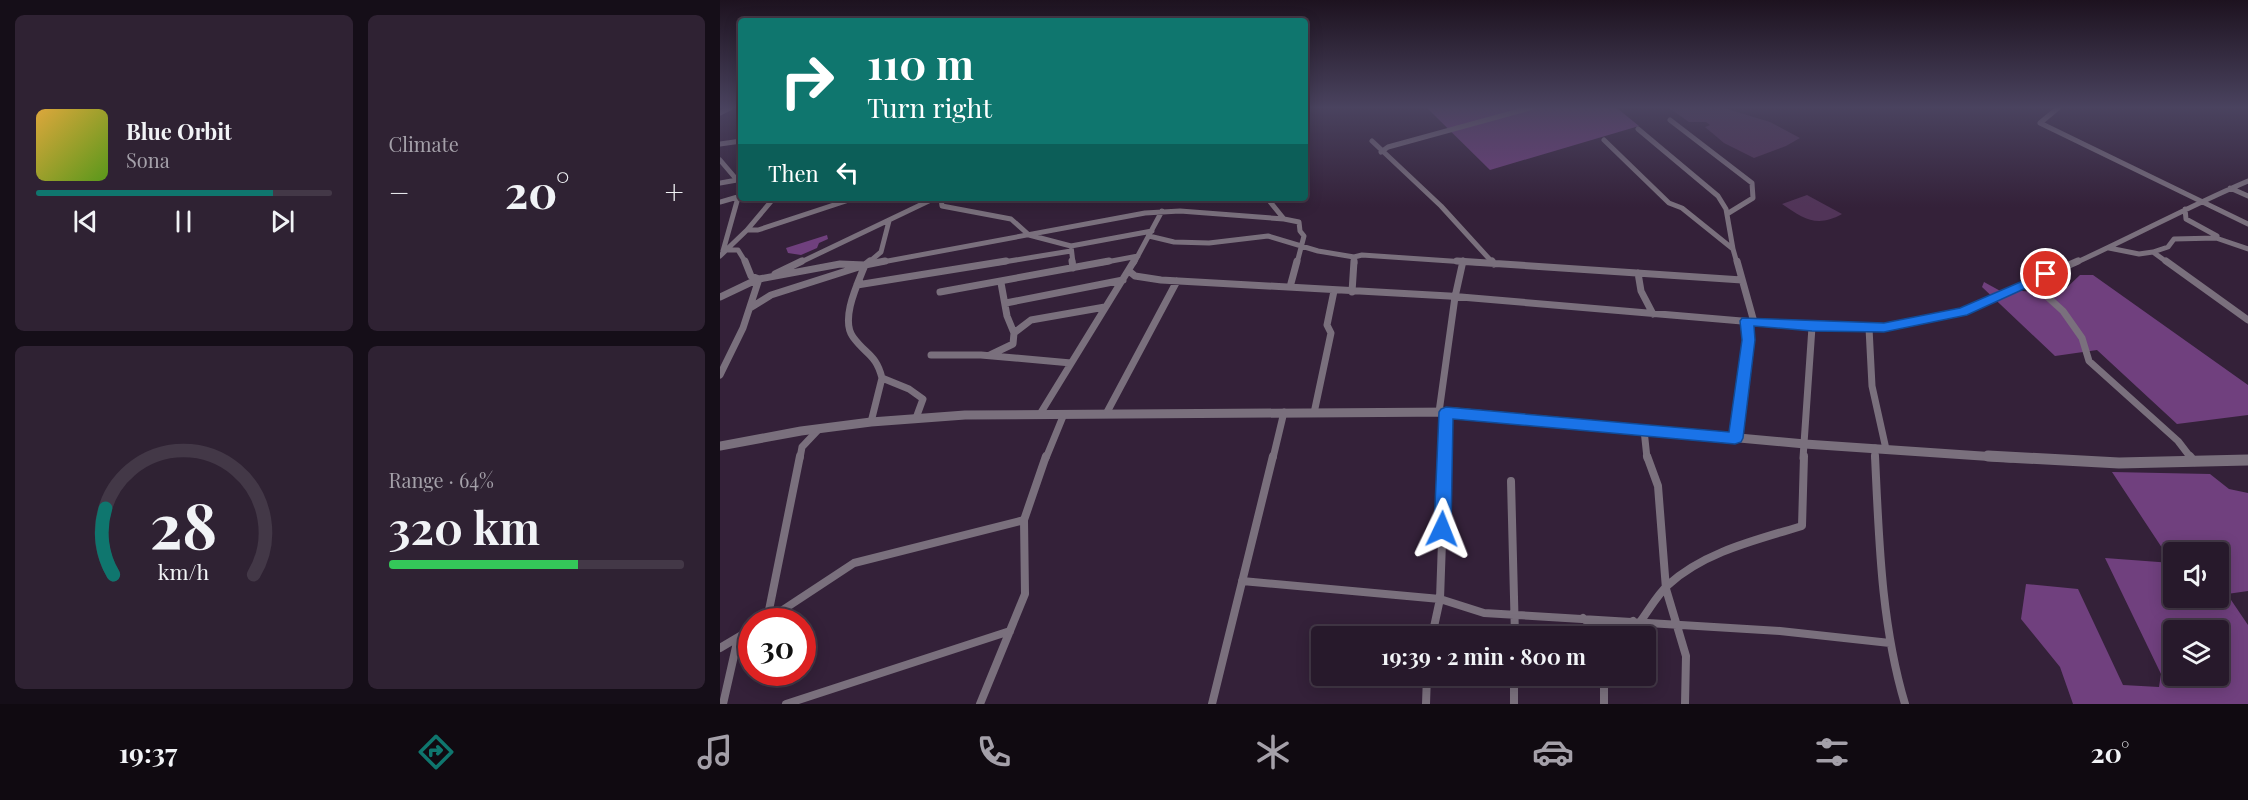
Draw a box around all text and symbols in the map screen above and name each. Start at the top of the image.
text: 110 m [867,35,974,91]
icon: right [768,42,846,120]
text: Turn right [867,89,992,125]
text: Blue Orbit [126,116,232,146]
text: Climate [389,130,459,157]
text: Sona [126,146,170,173]
icon: left [831,156,864,189]
text: Then [768,158,819,188]
text: 20° [505,160,570,220]
text: − [389,169,410,213]
text: + [665,169,684,213]
icon: previous [69,205,102,238]
icon: pause [167,205,200,238]
icon: next [266,205,299,238]
pin [2020,248,2071,299]
icon: arrive [2029,257,2062,290]
text: Range · 64% [389,466,494,493]
text: 28 [150,481,218,565]
text: 320 km [389,496,540,556]
position arrow [1410,497,1474,561]
map controls [2163,542,2229,686]
button: sound [2163,542,2229,608]
text: km/h [158,557,210,585]
speed limit sign: 30 [738,608,816,686]
button: layers [2163,620,2229,686]
text: 19:39 · 2 min · 800 m [1381,641,1586,671]
icon: directions [415,731,457,773]
icon: music [694,731,736,773]
icon: phone [973,731,1015,773]
icon: climate [1252,731,1294,773]
icon: car [1532,731,1574,773]
icon: filters [1811,731,1853,773]
text: 19:37 [119,734,177,770]
text: 20° [2090,734,2129,770]

